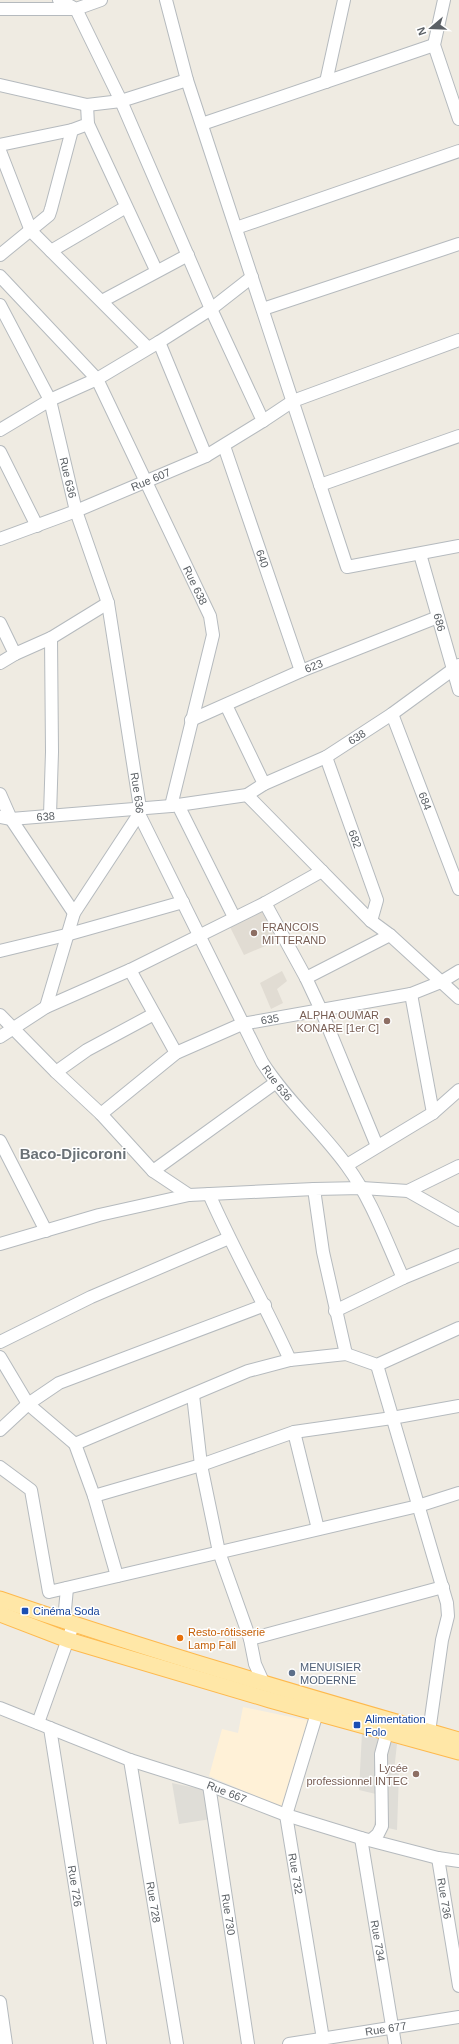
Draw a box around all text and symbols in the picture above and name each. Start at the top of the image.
north arrow [411,8,451,48]
text: N [415,25,429,37]
street label: Rue 636 [58,456,79,499]
street label: Rue 607 [129,466,172,493]
street label: 640 [254,548,271,569]
street label: Rue 638 [181,564,210,607]
street label: 686 [431,612,448,633]
street label: 623 [303,657,324,675]
street label: 638 [346,727,368,747]
street label: Rue 636 [129,771,146,814]
street label: 684 [416,790,434,812]
street label: 638 [36,809,55,823]
street label: 682 [346,828,364,850]
place label: FRANCOIS MITTERAND [262,921,326,946]
marker: FRANCOIS MITTERAND [249,928,259,938]
place label: ALPHA OUMAR KONARE [1er C] [296,1009,379,1034]
street label: 635 [260,1012,280,1027]
marker: ALPHA OUMAR KONARE [1er C] [382,1016,392,1026]
street label: Rue 636 [260,1063,295,1103]
district label: Baco-Djicoroni [20,1145,126,1162]
place label: Cinéma Soda [33,1605,101,1617]
marker: Cinéma Soda [20,1606,30,1616]
place label: Resto-rôtisserie Lamp Fall [188,1626,265,1651]
marker: Resto-rôtisserie Lamp Fall [175,1633,185,1643]
place label: MENUISIER MODERNE [300,1661,361,1686]
marker: MENUISIER MODERNE [287,1668,297,1678]
place label: Alimentation Folo [365,1713,426,1738]
marker: Alimentation Folo [352,1720,362,1730]
place label: Lycée professionnel INTEC [307,1762,408,1787]
marker: Lycée professionnel INTEC [411,1769,421,1779]
street label: Rue 667 [205,1779,248,1805]
street label: Rue 732 [286,1852,305,1895]
street label: Rue 726 [66,1865,84,1908]
street label: Rue 736 [435,1877,454,1920]
street label: Rue 728 [144,1881,163,1924]
street label: Rue 730 [219,1893,238,1936]
street label: Rue 734 [369,1919,387,1962]
street label: Rue 677 [364,2019,407,2038]

